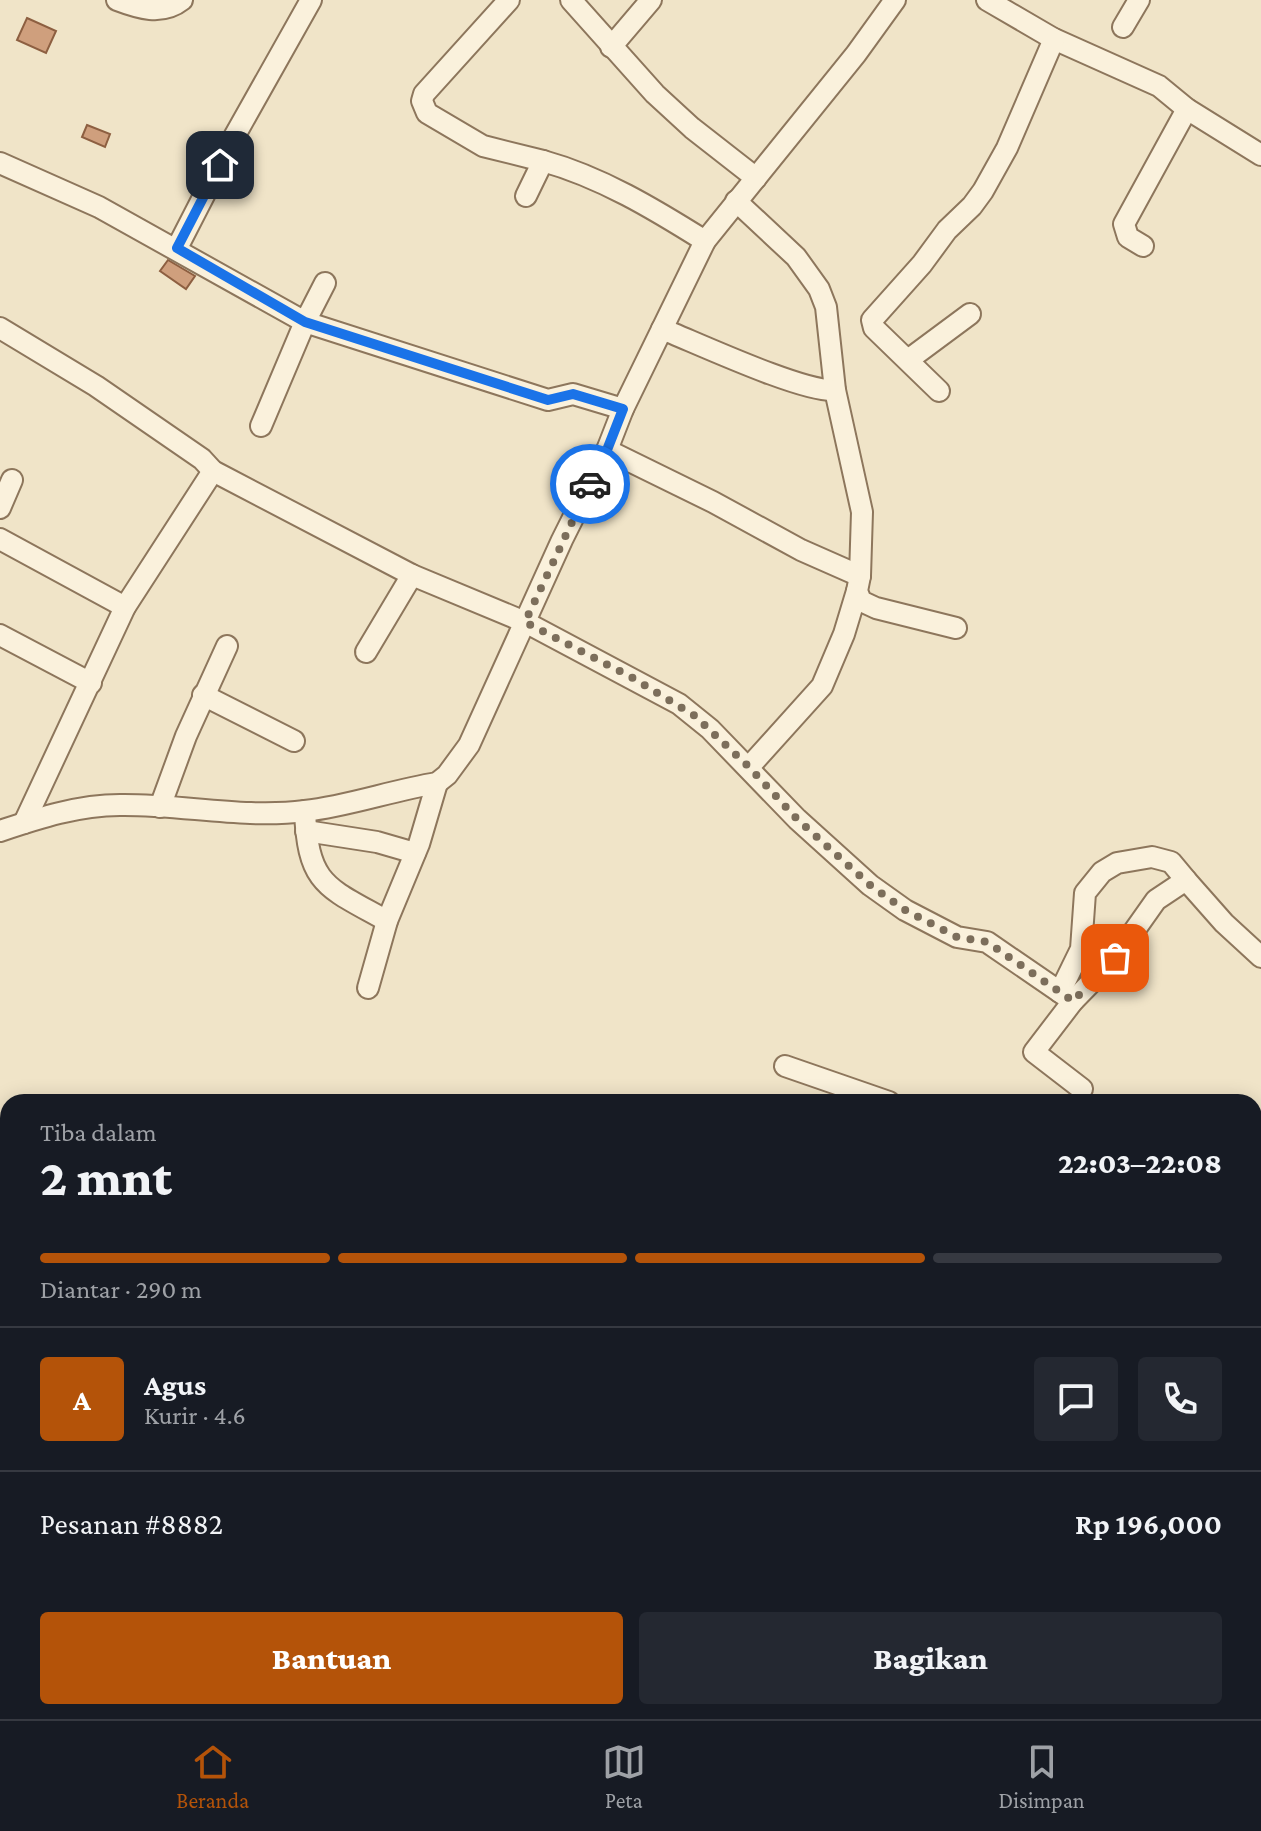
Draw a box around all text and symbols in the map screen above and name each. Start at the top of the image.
pin [186,131,254,199]
icon: home [198,143,242,187]
courier [550,444,630,524]
icon: car [568,462,612,506]
pin [1081,924,1149,992]
icon: bag [1093,936,1137,980]
text: Tiba dalam [40,1118,157,1147]
text: 22:03–22:08 [1058,1146,1222,1179]
text: 2 mnt [40,1148,172,1206]
text: Diantar · 290 m [40,1275,202,1304]
button: chat [1034,1357,1118,1441]
button: phone [1138,1357,1222,1441]
text: Agus [144,1368,206,1401]
text: A [73,1383,91,1416]
text: Kurir · 4.6 [144,1401,246,1430]
text: Pesanan #8882 [40,1507,223,1540]
text: Rp 196,000 [1075,1507,1222,1540]
button: Bantuan [40,1612,623,1704]
button: Bagikan [639,1612,1222,1704]
tab: Beranda [176,1740,249,1813]
tab: Peta [602,1740,646,1813]
tab: Disimpan [999,1740,1085,1813]

